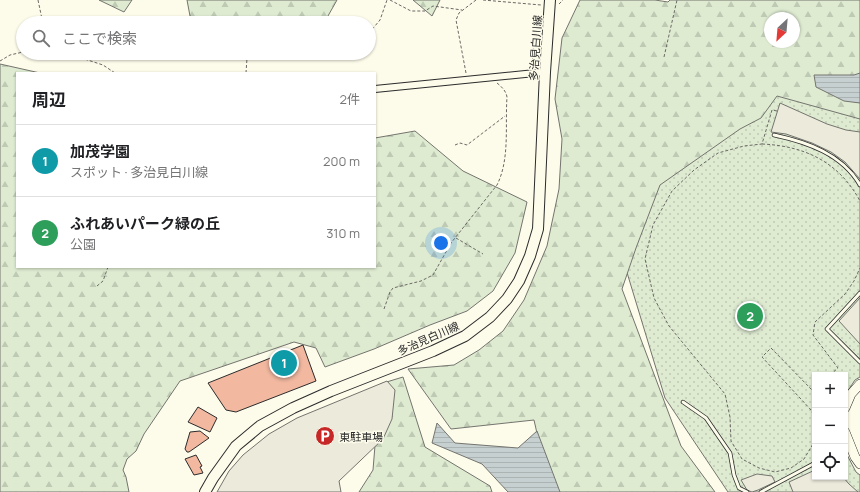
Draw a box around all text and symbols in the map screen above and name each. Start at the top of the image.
north arrow [764,12,800,48]
street label: 多治見白川線 [525,15,545,81]
search box [16,16,376,60]
icon: search [30,27,52,49]
text: ここで検索 [62,28,137,49]
text: 周辺 [32,88,66,111]
text: 2件 [340,90,360,108]
text: 加茂学園 [70,141,130,162]
text: 1 [42,152,48,170]
text: 200 m [323,152,360,170]
text: スポット · 多治見白川線 [70,163,208,181]
text: ふれあいパーク緑の丘 [70,213,220,234]
text: 2 [41,224,49,242]
text: 310 m [326,224,360,242]
your location [431,233,451,253]
text: 公園 [70,235,96,253]
pin: 2 [737,301,763,331]
street label: 多治見白川線 [395,318,461,358]
pin: 1 [271,348,297,378]
map controls [812,372,848,480]
button: + [812,372,848,408]
button: − [812,408,848,444]
parking icon: 東駐車場 [314,425,336,447]
place label: 東駐車場 [339,429,383,444]
button: locate [812,444,848,480]

